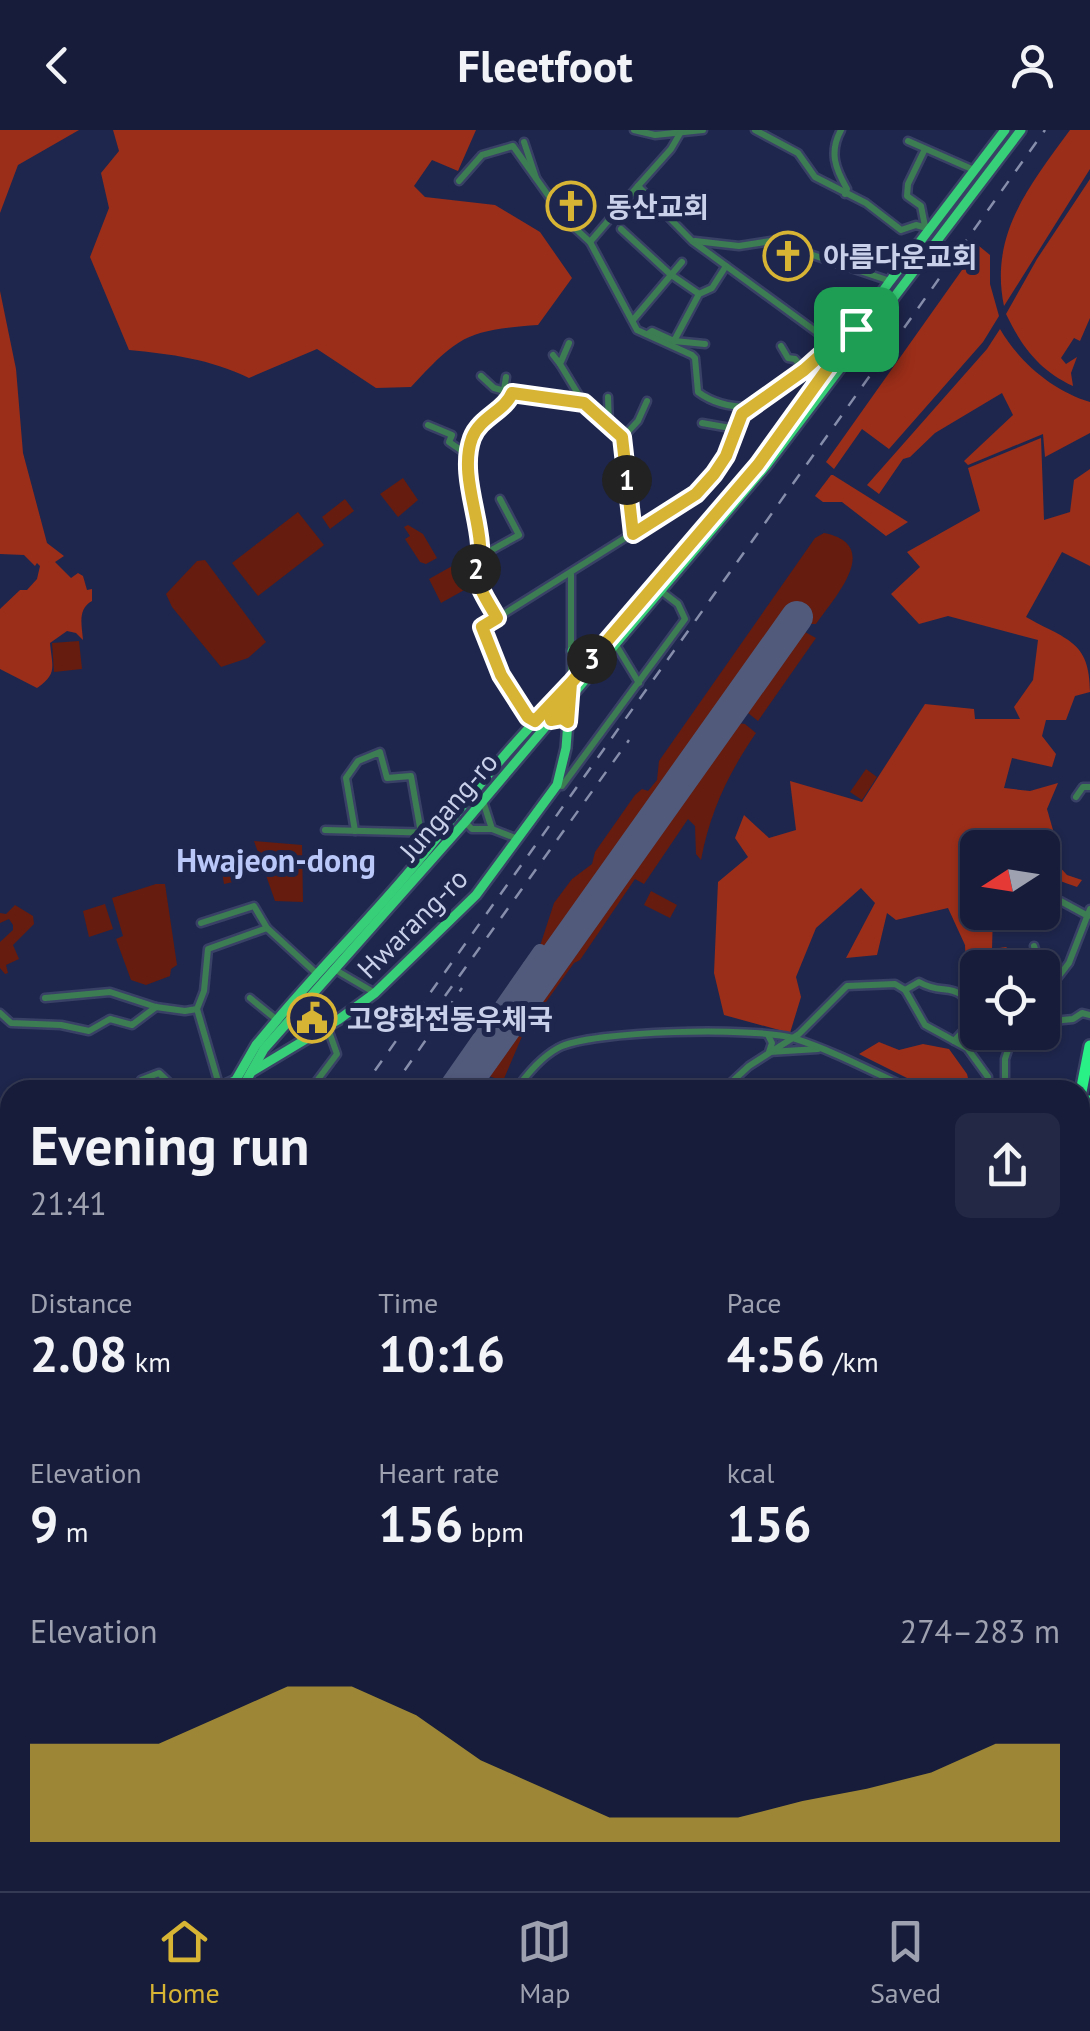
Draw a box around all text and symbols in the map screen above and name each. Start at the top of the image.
text: Fleetfoot [457,36,633,94]
icon: back [30,38,85,93]
icon: person [1005,38,1060,93]
church icon: 동산교회 [545,180,597,232]
place label: 동산교회 [606,188,709,225]
church icon: 아름다운교회 [762,230,814,282]
place label: 아름다운교회 [823,238,978,275]
pin [814,287,899,372]
icon: arrive [829,302,884,357]
pin: 1 [602,455,652,505]
text: 1 [619,461,635,498]
pin: 2 [451,544,501,594]
text: 2 [468,550,484,587]
pin: 3 [567,634,617,684]
text: 3 [584,640,600,677]
street label: Jungang-ro [390,744,505,869]
north arrow [960,830,1060,930]
map controls [960,830,1060,1050]
district label: Hwajeon-dong [176,839,376,881]
street label: Hwarang-ro [349,860,475,986]
button: locate [960,950,1060,1050]
public building icon: 고양화전동우체국 [286,992,338,1044]
place label: 고양화전동우체국 [347,1000,553,1037]
text: Evening run [30,1109,310,1180]
button: share [955,1113,1060,1218]
text: 21:41 [30,1182,107,1224]
text: Distance [30,1284,133,1321]
text: Time [378,1284,438,1321]
text: Pace [727,1284,781,1321]
text: 2.08 [30,1321,127,1386]
text: 10:16 [378,1321,505,1386]
text: 4:56 [727,1321,825,1386]
text: km [127,1343,171,1380]
text: /km [825,1343,879,1380]
text: Elevation [30,1454,142,1491]
text: Heart rate [378,1454,499,1491]
text: kcal [727,1454,774,1491]
text: 9 [30,1491,58,1556]
text: 156 [378,1491,463,1556]
text: 156 [727,1491,812,1556]
text: m [58,1513,89,1550]
text: bpm [463,1513,524,1550]
text: Elevation [30,1610,157,1652]
text: 274–283 m [900,1610,1060,1652]
tab: Home [149,1914,220,2011]
tab: Map [517,1914,572,2011]
tab: Saved [870,1914,941,2011]

